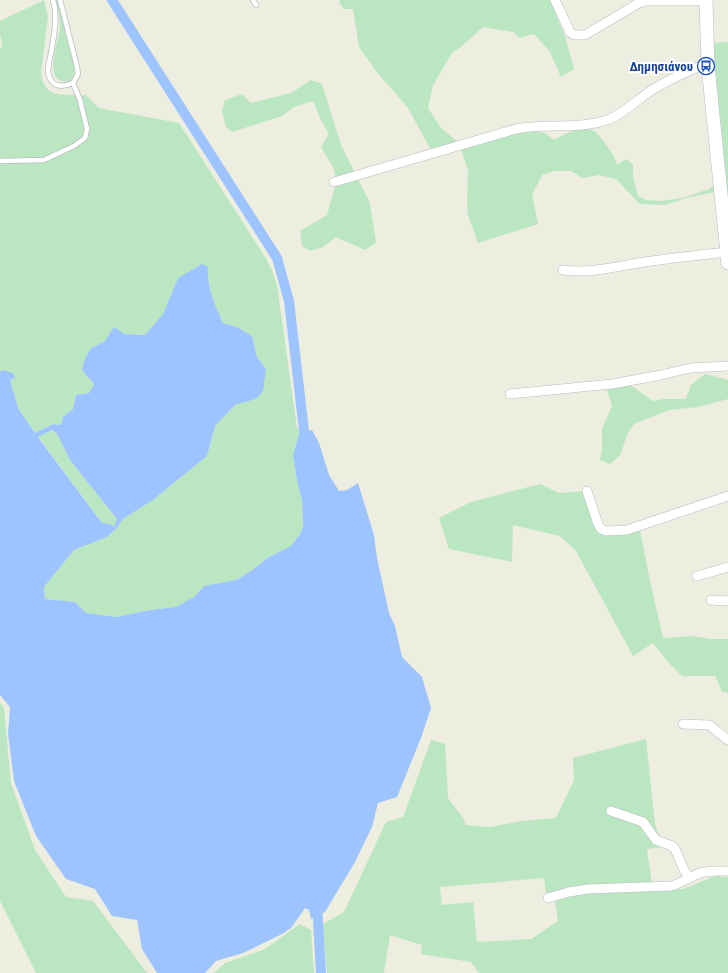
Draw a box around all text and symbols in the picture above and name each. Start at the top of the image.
bus stop icon: Δημησιάνου [696,56,716,76]
place label: Δημησιάνου [630,59,693,74]

